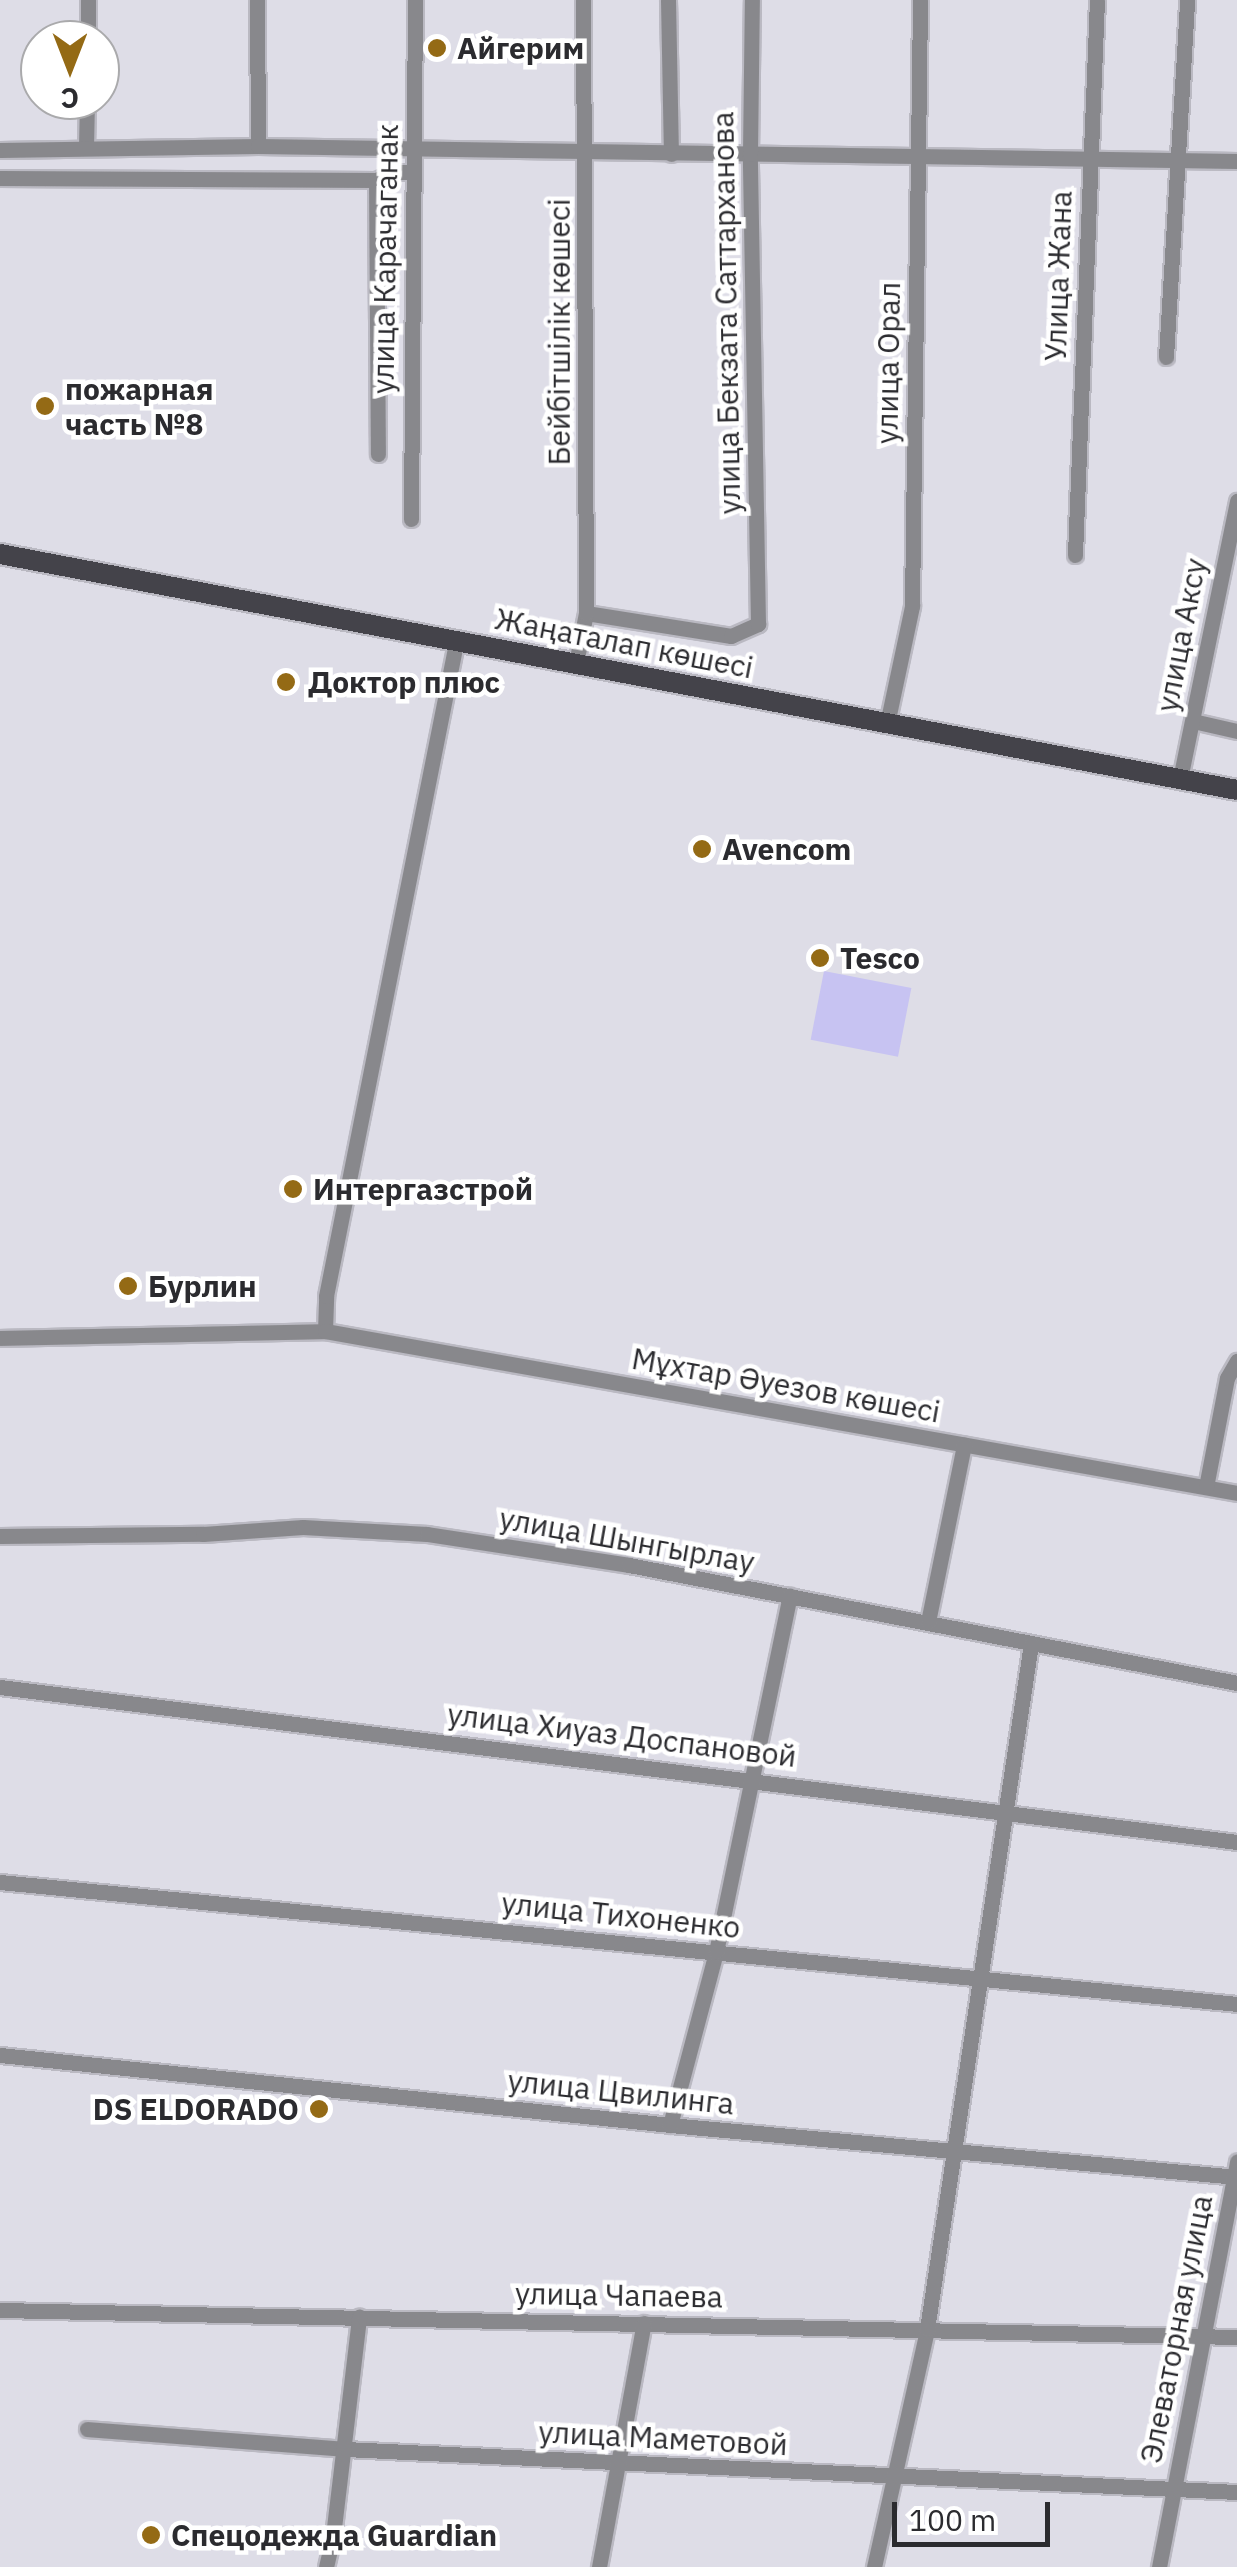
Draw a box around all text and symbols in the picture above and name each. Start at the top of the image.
north arrow [20,20,120,120]
place label: Айгерим [457,30,584,66]
marker: Айгерим [426,37,448,59]
text: С [61,80,79,117]
street label: улица Бекзата Саттарханова [704,111,748,515]
street label: улица Карачаганак [365,124,405,394]
street label: Улица Жана [1037,190,1079,362]
street label: Бейбітшілік көшесі [541,198,577,466]
street label: улица Орал [869,282,907,444]
place label: пожарная часть №8 [65,371,213,442]
marker: пожарная часть №8 [34,395,56,417]
street label: улица Аксу [1149,555,1213,715]
street label: Жаңаталап көшесі [492,600,756,686]
place label: Доктор плюс [308,664,500,700]
marker: Доктор плюс [273,669,299,695]
place label: Avencom [722,831,851,867]
marker: Avencom [691,838,713,860]
place label: Tesco [840,940,920,976]
marker: Tesco [809,947,831,969]
place label: Интергазстрой [313,1171,533,1207]
marker: Интергазстрой [282,1178,304,1200]
place label: Бурлин [148,1268,257,1304]
marker: Бурлин [117,1275,139,1297]
street label: Мұхтар Әуезов көшесі [629,1340,943,1430]
street label: улица Шынгырлау [497,1500,757,1580]
street label: улица Хиуаз Доспановой [445,1696,799,1774]
street label: улица Тихоненко [500,1885,742,1945]
street label: улица Цвилинга [506,2062,736,2122]
place label: DS ELDORADO [93,2091,299,2127]
marker: DS ELDORADO [308,2098,330,2120]
street label: Элеваторная улица [1132,2192,1220,2466]
street label: улица Чапаева [515,2275,723,2315]
street label: улица Маметовой [538,2414,788,2462]
scale bar [897,2482,1054,2544]
text: 100 m [909,2500,996,2539]
place label: Спецодежда Guardian [171,2517,497,2553]
marker: Спецодежда Guardian [140,2524,162,2546]

